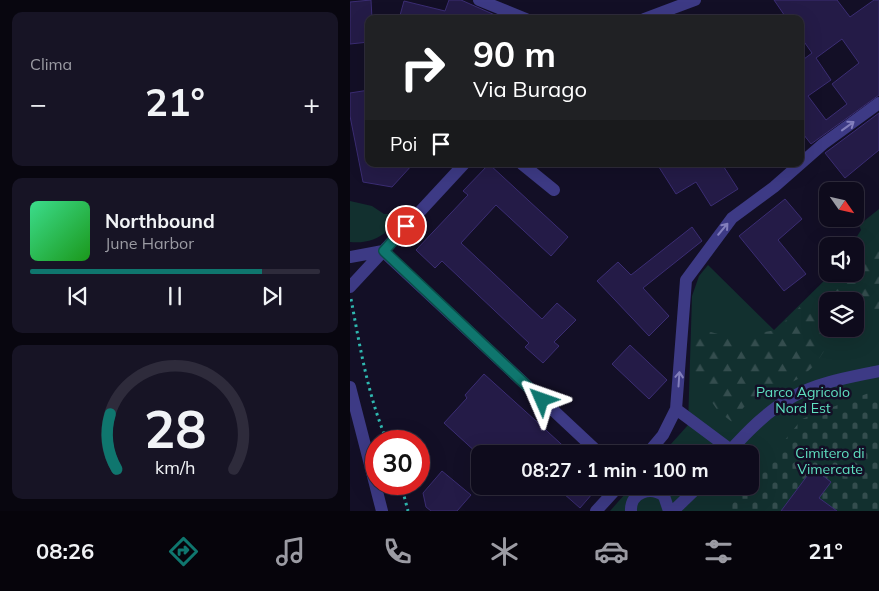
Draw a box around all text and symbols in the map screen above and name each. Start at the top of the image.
text: 90 m [473,32,556,76]
icon: right [390,35,455,100]
text: Clima [30,54,72,74]
text: Via Burago [473,75,587,103]
text: 21° [145,78,205,126]
text: − [30,86,47,121]
text: + [303,86,320,121]
one-way arrow [841,121,855,131]
icon: arrive [427,130,455,158]
text: Poi [390,132,417,156]
north arrow [819,182,864,228]
map controls [819,182,864,337]
pin [385,205,427,247]
text: Northbound [105,209,215,233]
icon: arrive [392,212,420,240]
one-way arrow [717,223,728,236]
text: June Harbor [105,233,194,253]
button: sound [819,237,864,282]
icon: previous [64,282,92,310]
icon: pause [161,282,189,310]
icon: next [258,282,286,310]
button: layers [819,292,864,337]
one-way arrow [674,371,683,387]
position arrow [515,373,567,425]
park label: Parco Agricolo Nord Est [756,383,850,417]
text: 28 [144,396,206,461]
speed limit sign: 30 [365,430,430,495]
park label: Cimitero di Vimercate [795,444,865,478]
text: km/h [155,456,195,478]
text: 08:27 · 1 min · 100 m [521,458,709,482]
icon: directions [166,534,201,569]
icon: music [273,534,308,569]
icon: phone [380,534,415,569]
icon: climate [487,534,522,569]
icon: car [594,534,629,569]
icon: filters [701,534,736,569]
text: 08:26 [36,537,94,565]
text: 21° [808,537,843,565]

